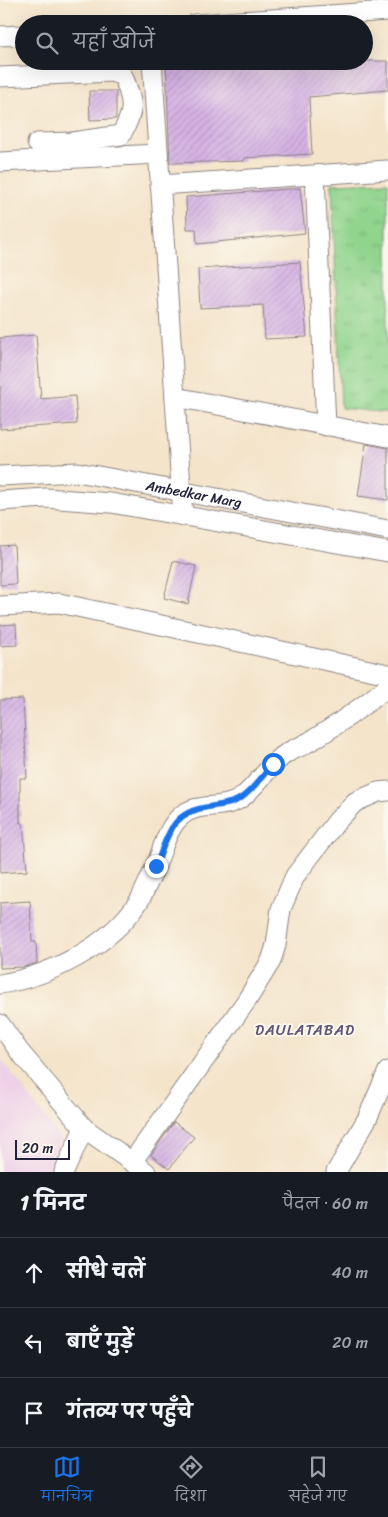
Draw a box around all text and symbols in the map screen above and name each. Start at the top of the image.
search box [15,15,373,70]
text: यहाँ खोजें [73,25,155,58]
icon: search [33,29,61,57]
street label: Ambedkar Marg [143,472,244,515]
route start [262,753,285,776]
route end [145,855,168,878]
district label: DAULATABAD [255,1017,355,1043]
text: 20 m [22,1136,53,1161]
scale bar [15,1137,70,1160]
text: 1 मिनट [20,1184,85,1222]
text: पैदल · 60 m [283,1189,368,1218]
text: सीधे चलें [67,1255,145,1288]
text: 40 m [331,1258,368,1287]
icon: ahead [20,1259,48,1287]
text: बाएँ मुड़ें [67,1325,134,1358]
text: 20 m [332,1328,368,1357]
icon: left [20,1329,48,1357]
text: गंतव्य पर पहुँचे [67,1395,192,1428]
icon: arrive [20,1399,48,1427]
tab: मानचित्र [41,1453,92,1512]
tab: दिशा [175,1453,206,1512]
tab: सहेजे गए [289,1453,347,1512]

